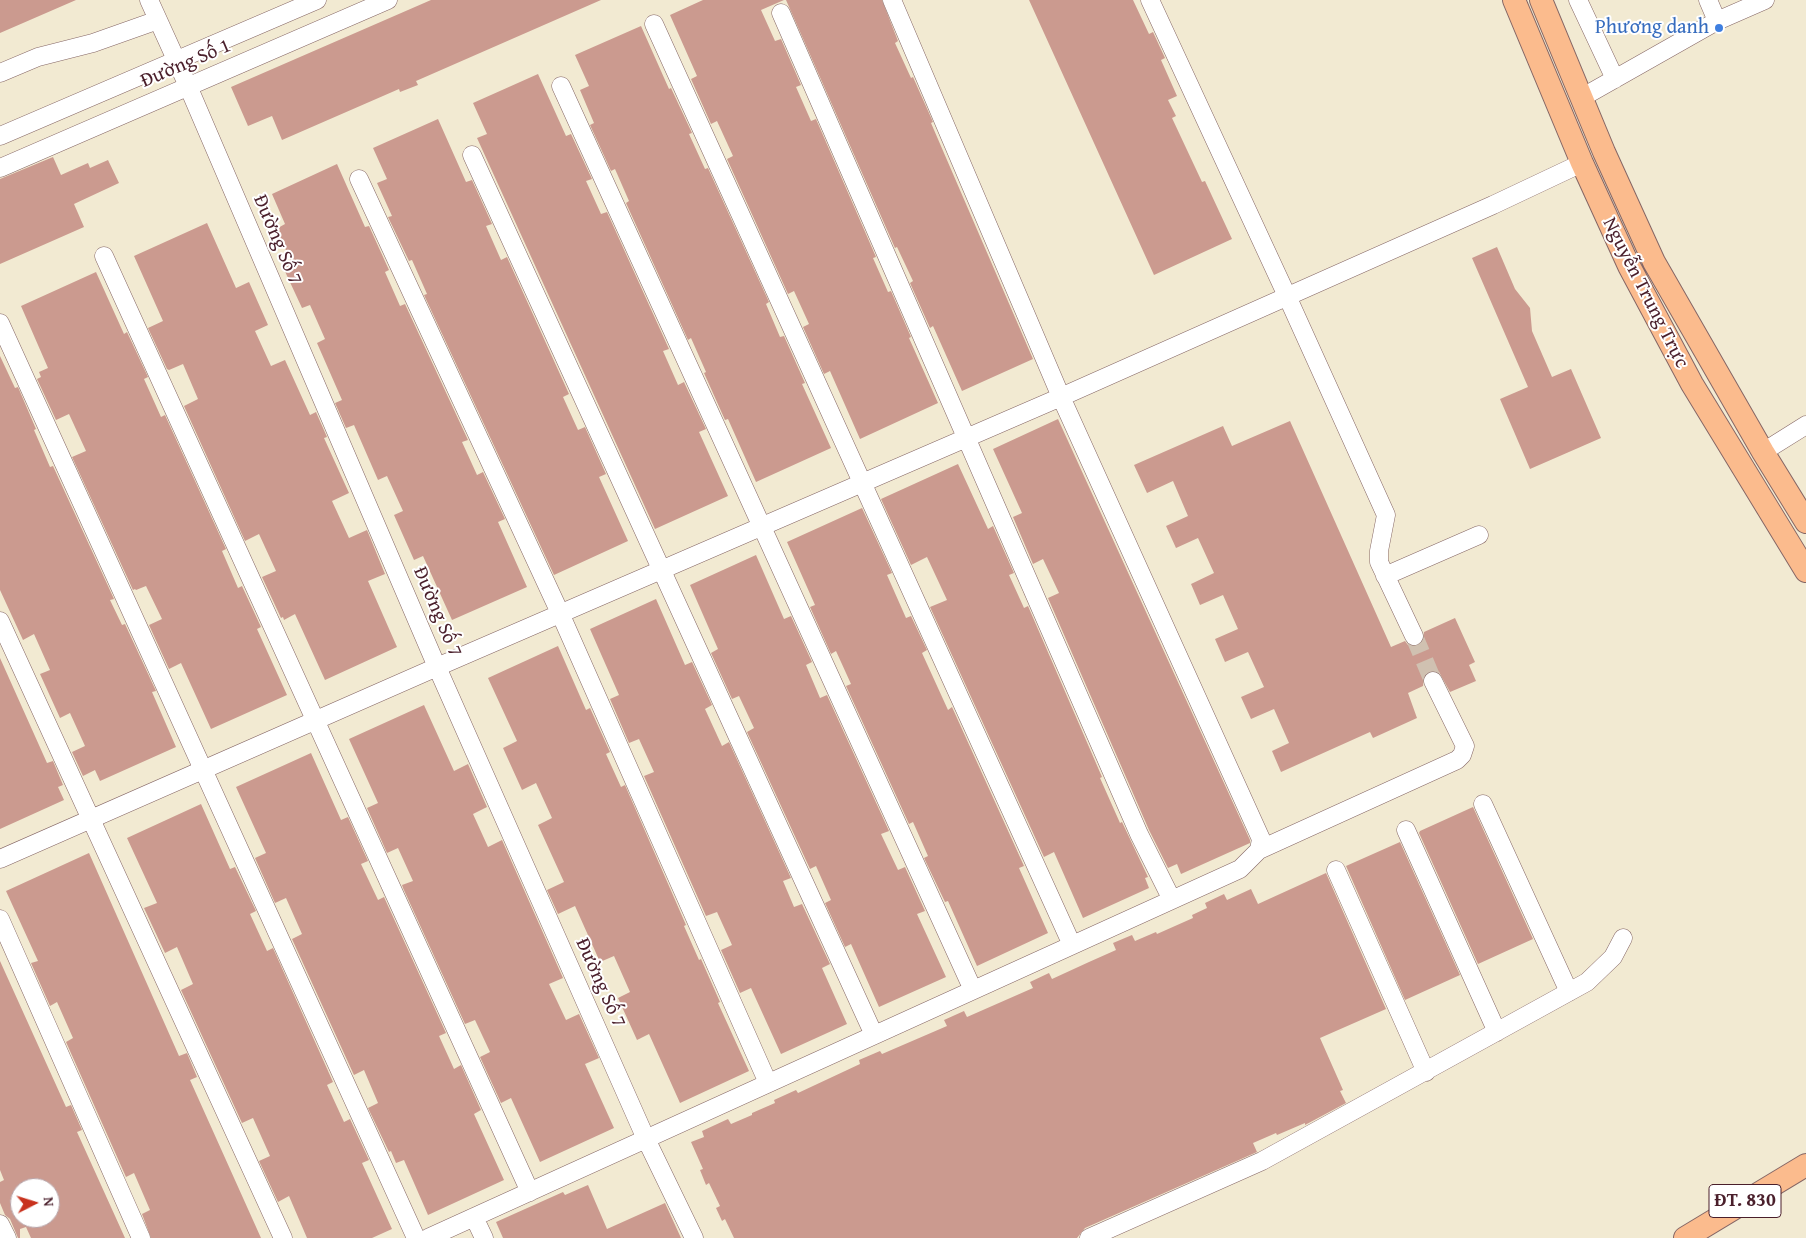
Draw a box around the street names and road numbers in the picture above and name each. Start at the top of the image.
street label: Đường Số 1 [137,34,235,94]
street label: Đường Số 7 [247,191,307,289]
street label: Nguyễn Trung Trực [1597,214,1693,372]
street label: Đường Số 7 [407,563,467,661]
street label: Đường Số 7 [570,934,630,1032]
road number: ĐT. 830 [1709,1184,1781,1218]

